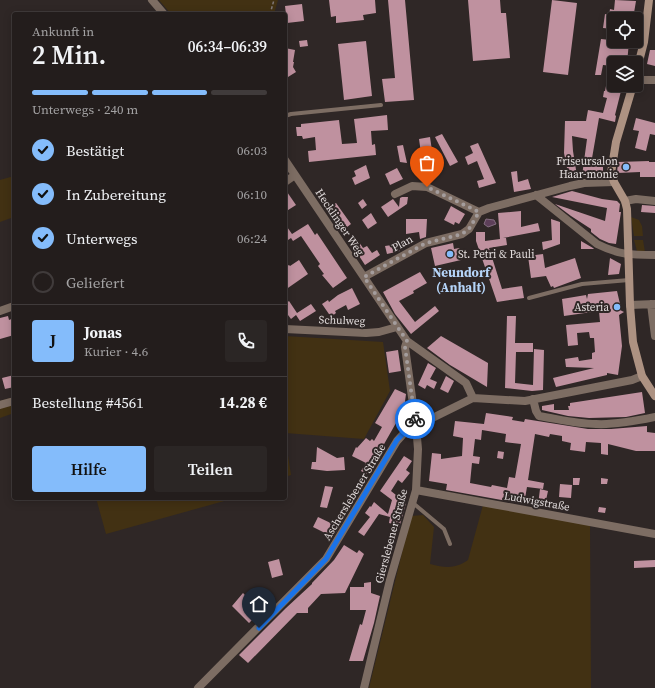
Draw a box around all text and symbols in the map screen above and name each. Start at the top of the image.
map controls [607,12,643,92]
button: locate [607,12,643,48]
text: Ankunft in [32,23,94,40]
text: 06:34–06:39 [188,36,267,57]
text: 2 Min. [32,37,106,73]
button: layers [607,56,643,92]
text: Unterwegs · 240 m [32,101,138,118]
icon: check [32,139,54,161]
text: Bestätigt [66,140,124,161]
text: 06:03 [237,142,267,159]
pin [410,146,444,187]
icon: bag [416,152,438,174]
place label: Friseursalon Haar-monie [556,154,618,182]
marker: Friseursalon Haar-monie [621,162,631,172]
icon: check [32,183,54,205]
text: In Zubereitung [66,184,166,205]
text: 06:10 [237,186,267,203]
street label: Hecklinger Weg [312,186,368,259]
icon: check [32,227,54,249]
text: Unterwegs [66,228,138,249]
text: 06:24 [237,230,267,247]
street label: Plan [389,231,416,255]
place label: St. Petri & Pauli [458,247,534,262]
marker: St. Petri & Pauli [445,249,455,259]
district label: Neundorf (Anhalt) [432,264,491,296]
text: Geliefert [66,272,124,293]
place label: Asteria [574,300,609,315]
marker: Asteria [612,302,622,312]
street label: Schulweg [318,312,366,329]
button: phone [225,320,267,362]
text: Jonas [84,322,122,343]
text: J [50,330,56,351]
text: Kurier · 4.6 [84,343,148,360]
text: Bestellung #4561 [32,392,144,413]
text: 14.28 € [219,392,267,413]
courier [395,399,435,439]
icon: bike [404,408,426,430]
street label: Ascherslebener Straße [320,441,389,543]
button: Hilfe [32,446,146,492]
button: Teilen [154,446,267,492]
street label: Gierslebener Straße [372,487,411,585]
street label: Ludwigstraße [503,488,571,515]
pin [242,587,276,628]
icon: home [248,593,270,615]

